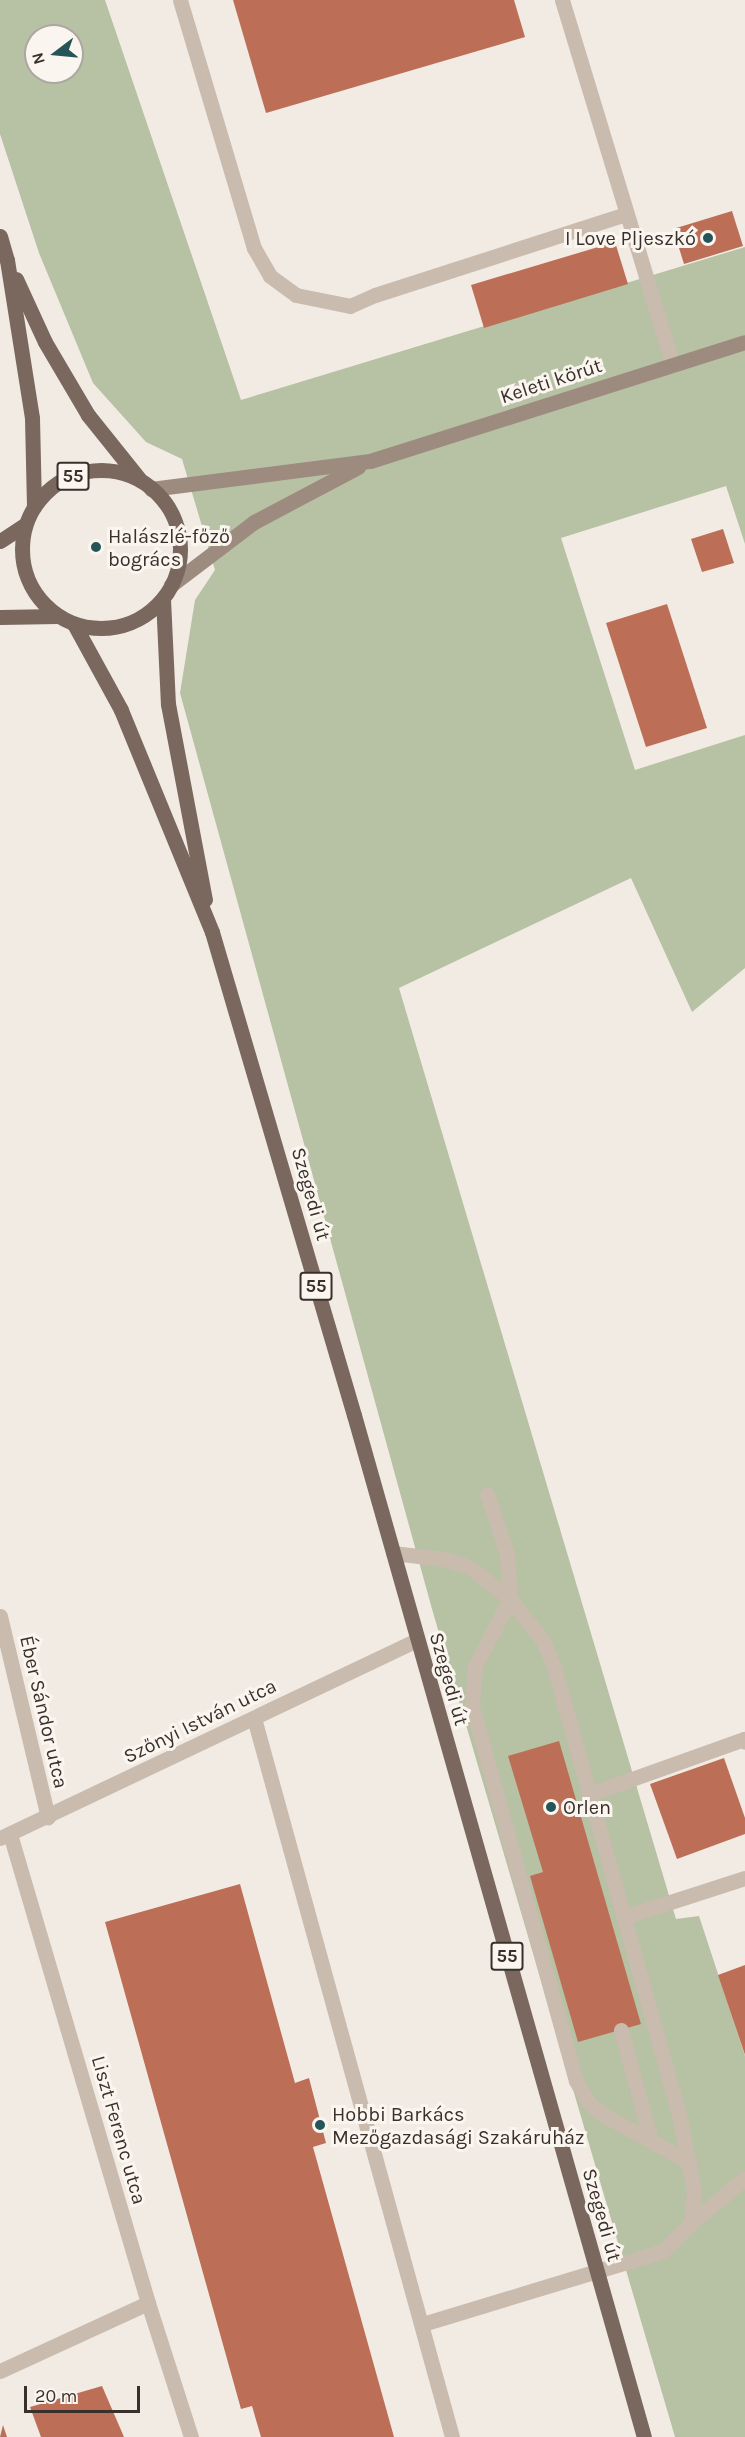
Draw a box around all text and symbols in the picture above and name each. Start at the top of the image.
north arrow [24,24,84,84]
text: N [27,50,49,67]
place label: I Love Pljeszkó [565,226,696,250]
marker: I Love Pljeszkó [701,231,715,245]
street label: Keleti körút [497,353,605,409]
road number: 55 [56,461,90,491]
place label: Halászlé-főző bogrács [108,524,230,571]
marker: Halászlé-főző bogrács [89,540,103,554]
street label: Szegedi út [286,1145,336,1243]
road number: 55 [300,1271,332,1301]
street label: Szegedi út [424,1630,474,1728]
street label: Éber Sándor utca [15,1633,73,1791]
street label: Szőnyi István utca [120,1674,280,1768]
place label: Orlen [563,1795,611,1819]
marker: Orlen [544,1800,558,1814]
road number: 55 [490,1941,524,1971]
street label: Liszt Ferenc utca [86,2053,152,2207]
place label: Hobbi Barkács Mezőgazdasági Szakáruház [332,2102,585,2149]
marker: Hobbi Barkács Mezőgazdasági Szakáruház [313,2118,327,2132]
street label: Szegedi út [577,2166,627,2264]
scale bar [27,2374,142,2412]
text: 20 m [35,2385,77,2407]

